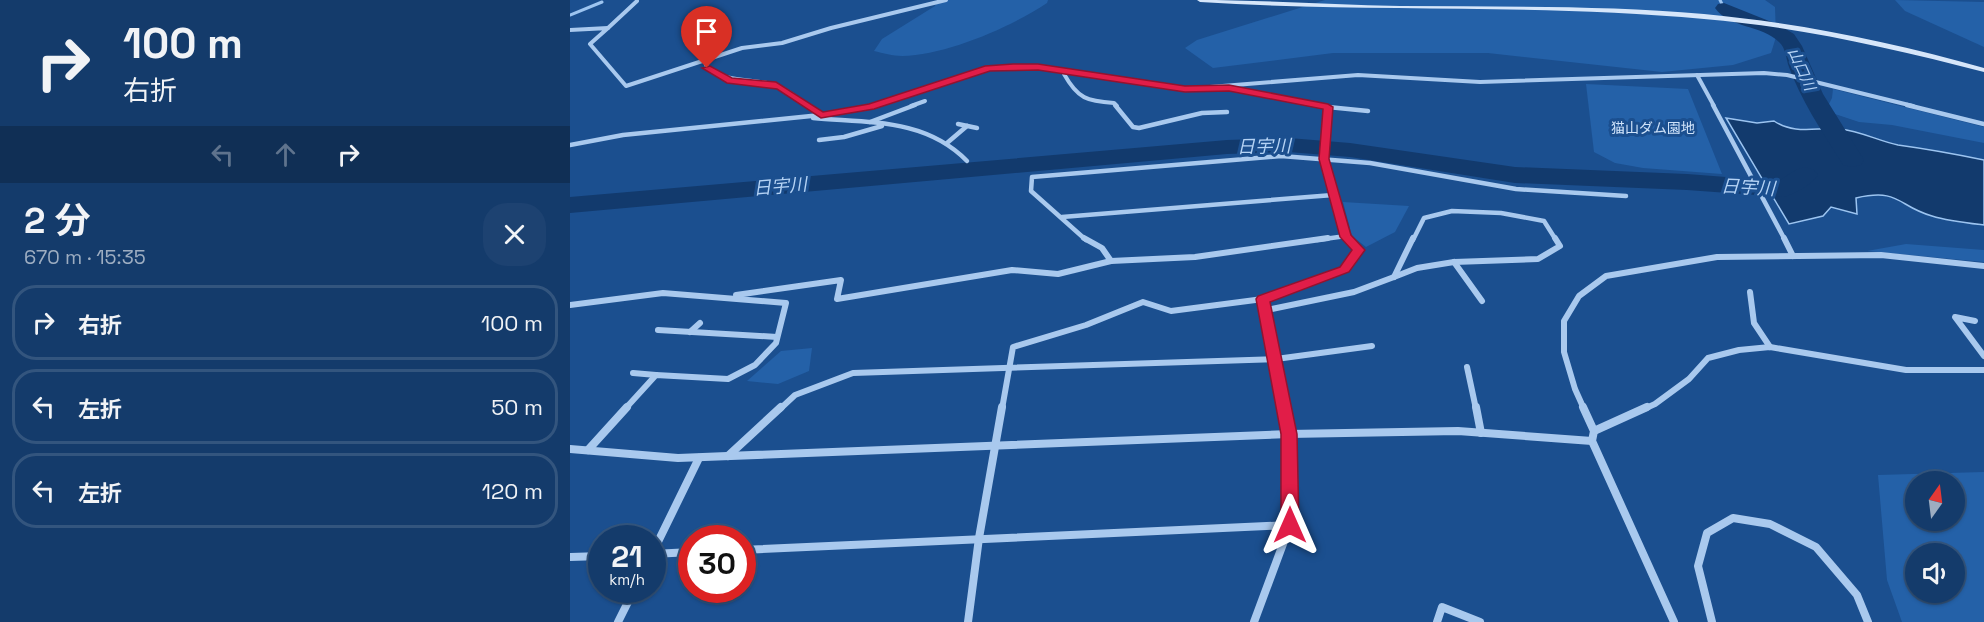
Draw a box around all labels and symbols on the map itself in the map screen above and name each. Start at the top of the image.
pin [681,6,732,68]
water label: 山口川 [1784,45,1821,95]
park label: 猫山ダム園地 [1611,119,1695,137]
water label: 日宇川 [1237,134,1293,158]
water label: 日宇川 [752,172,810,200]
water label: 日宇川 [1720,174,1778,200]
north arrow [1905,471,1965,531]
position arrow [1258,493,1322,557]
speed limit sign: 30 [678,525,756,603]

